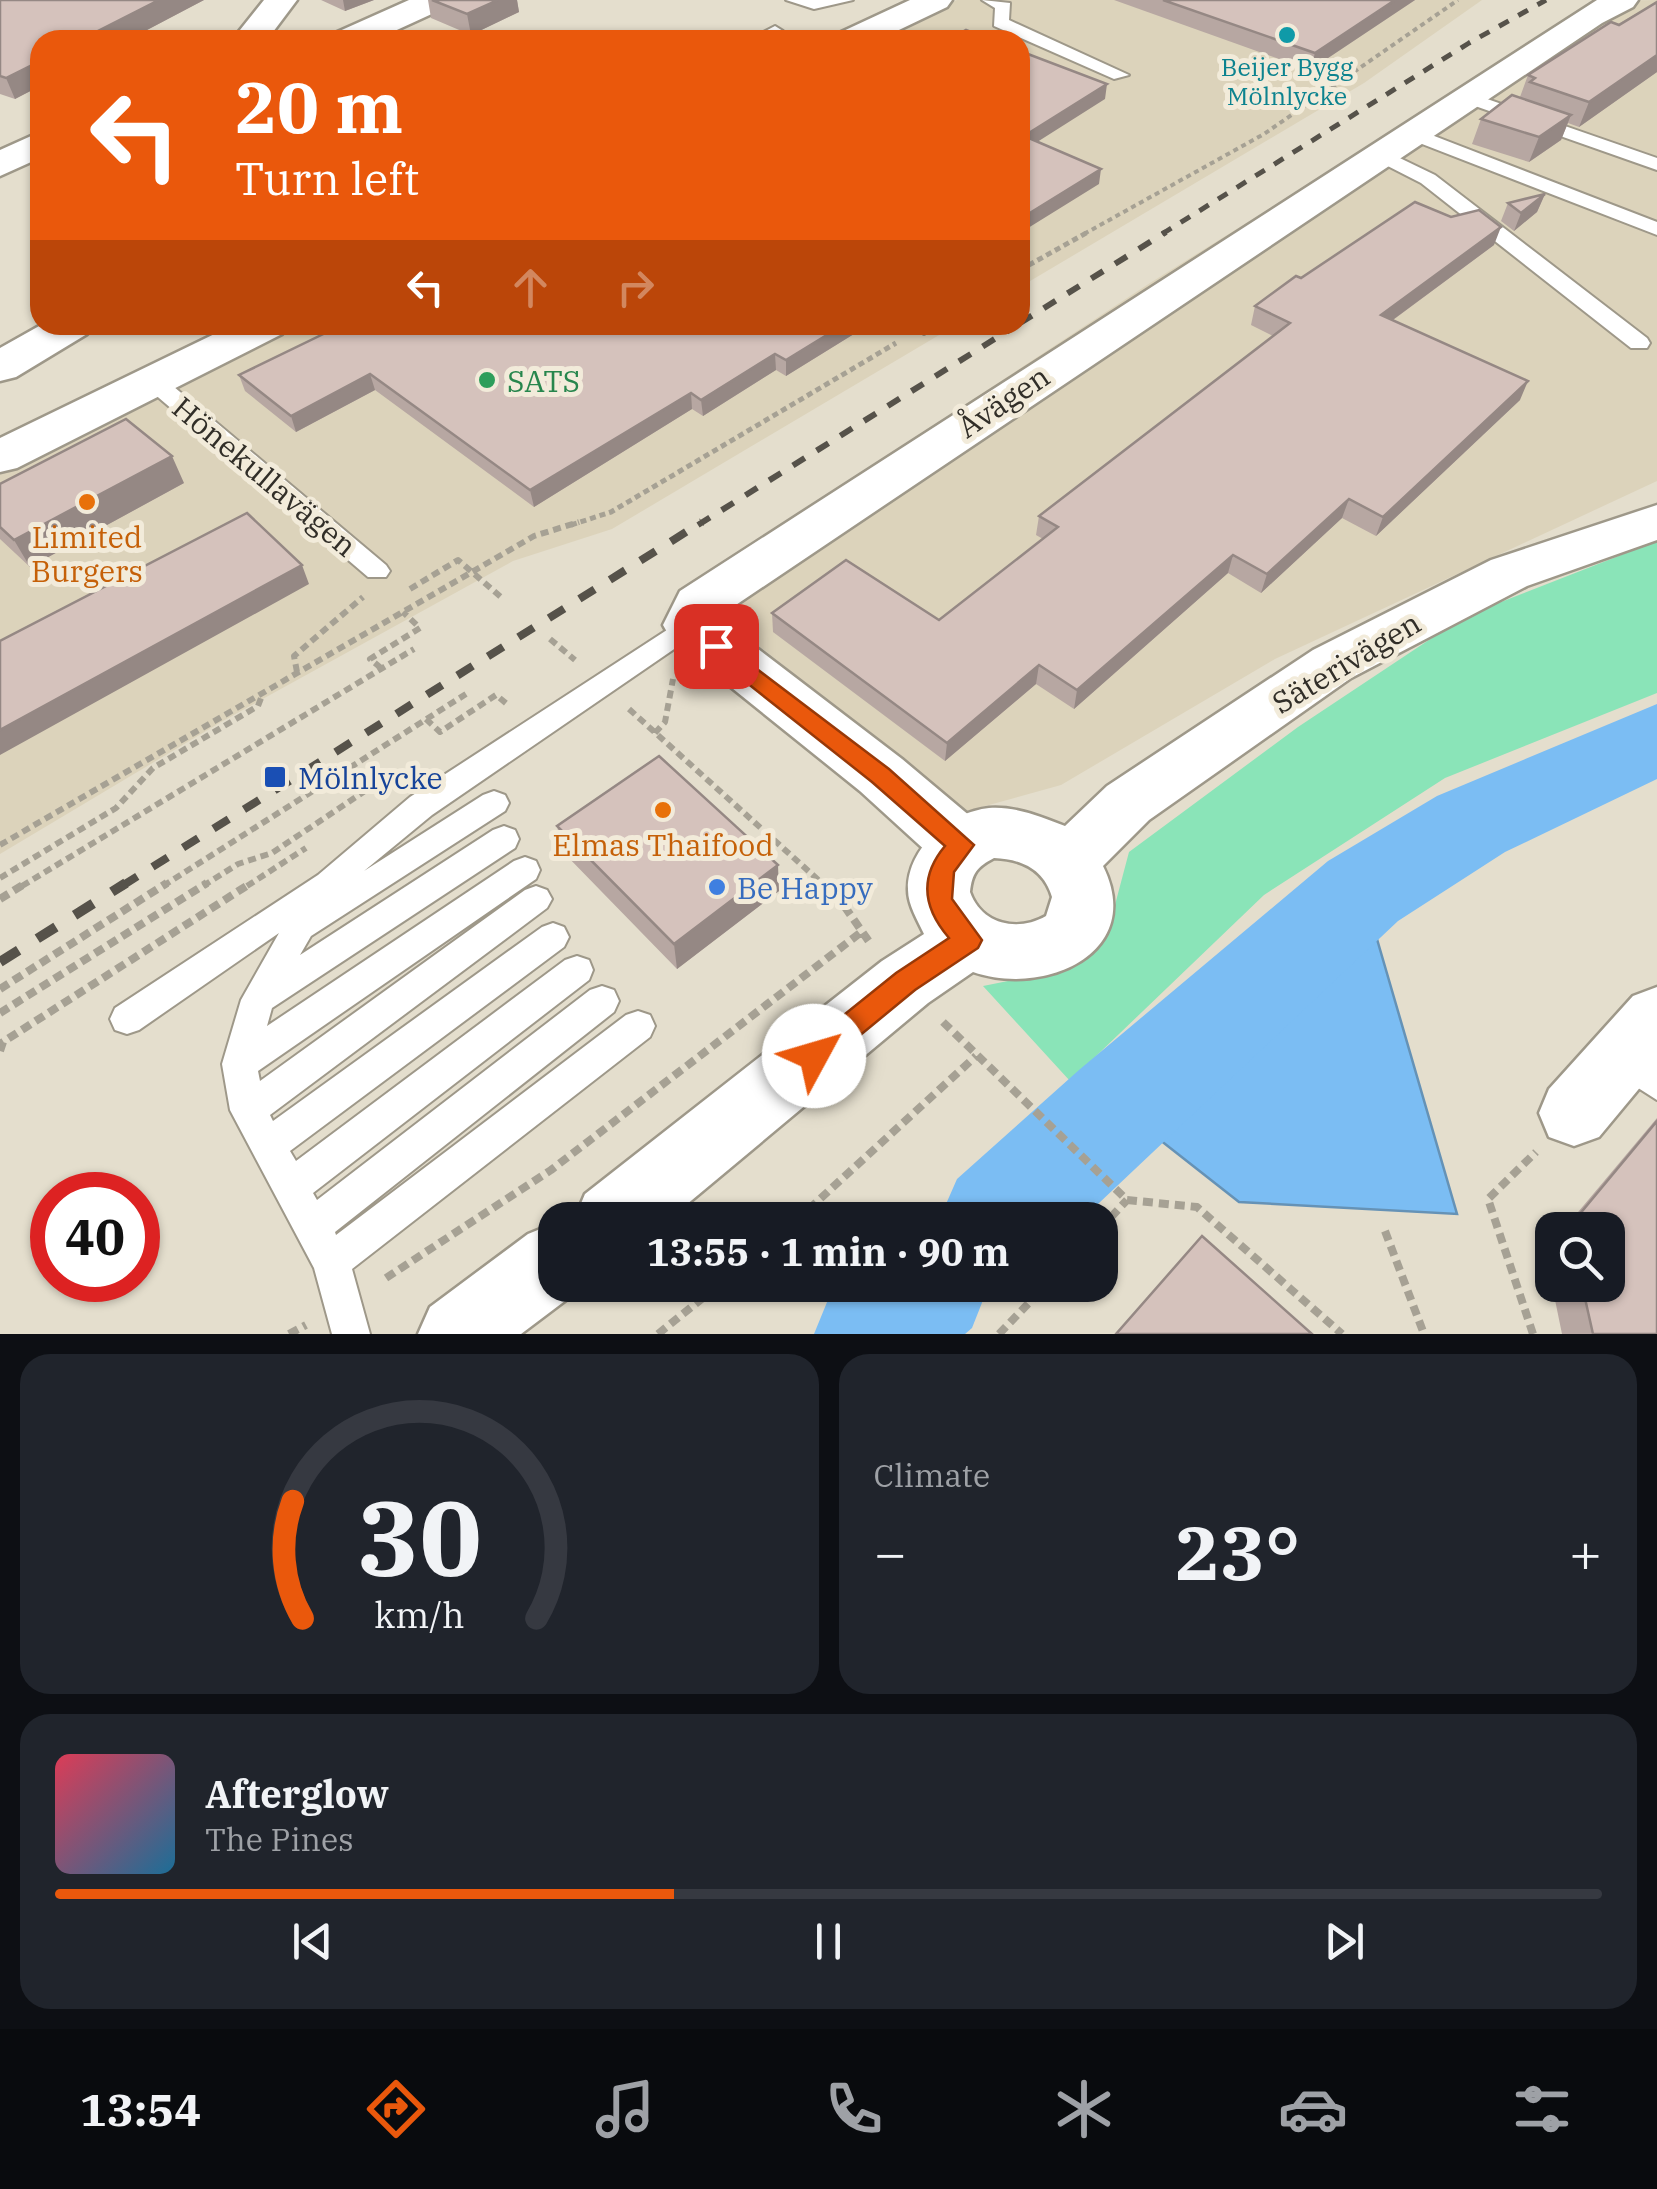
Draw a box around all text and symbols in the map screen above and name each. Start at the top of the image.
marker: Beijer Bygg Mölnlycke [1276,24,1298,46]
place label: Beijer Bygg Mölnlycke [1221,50,1354,112]
text: 20 m [235,61,403,152]
icon: left [70,70,200,200]
text: Turn left [235,149,419,207]
icon: left [398,260,453,315]
icon: ahead [503,260,558,315]
icon: right [608,260,663,315]
street label: Åvägen [949,356,1057,446]
place label: SATS [507,361,580,400]
marker: SATS [476,369,498,391]
street label: Hönekullavägen [165,388,365,564]
marker: Limited Burgers [76,491,98,513]
place label: Limited Burgers [31,517,143,590]
street label: Säterivägen [1265,602,1427,722]
pin [674,604,759,689]
icon: arrive [689,619,744,674]
place label: Mölnlycke [298,758,443,797]
marker: Mölnlycke [262,764,288,790]
marker: Elmas Thaifood [652,799,674,821]
place label: Elmas Thaifood [552,825,774,864]
place label: Be Happy [737,868,873,907]
marker: Be Happy [706,876,728,898]
position arrow [762,1004,866,1108]
speed limit sign: 40 [30,1172,160,1302]
map controls [1535,1212,1625,1302]
button: search [1535,1212,1625,1302]
text: 13:55 · 1 min · 90 m [647,1227,1009,1276]
text: Climate [874,1454,990,1496]
text: 30 [357,1469,482,1605]
text: 23° [1175,1503,1300,1601]
text: − [874,1517,907,1588]
text: + [1569,1517,1602,1588]
text: km/h [374,1591,464,1638]
text: Afterglow [205,1769,389,1818]
text: The Pines [205,1818,354,1860]
icon: previous [285,1914,340,1969]
icon: pause [801,1914,856,1969]
icon: next [1317,1914,1372,1969]
icon: directions [361,2074,431,2144]
icon: music [590,2074,660,2144]
icon: phone [819,2074,889,2144]
icon: climate [1049,2074,1119,2144]
icon: car [1278,2074,1348,2144]
icon: filters [1507,2074,1577,2144]
text: 13:54 [80,2080,201,2138]

